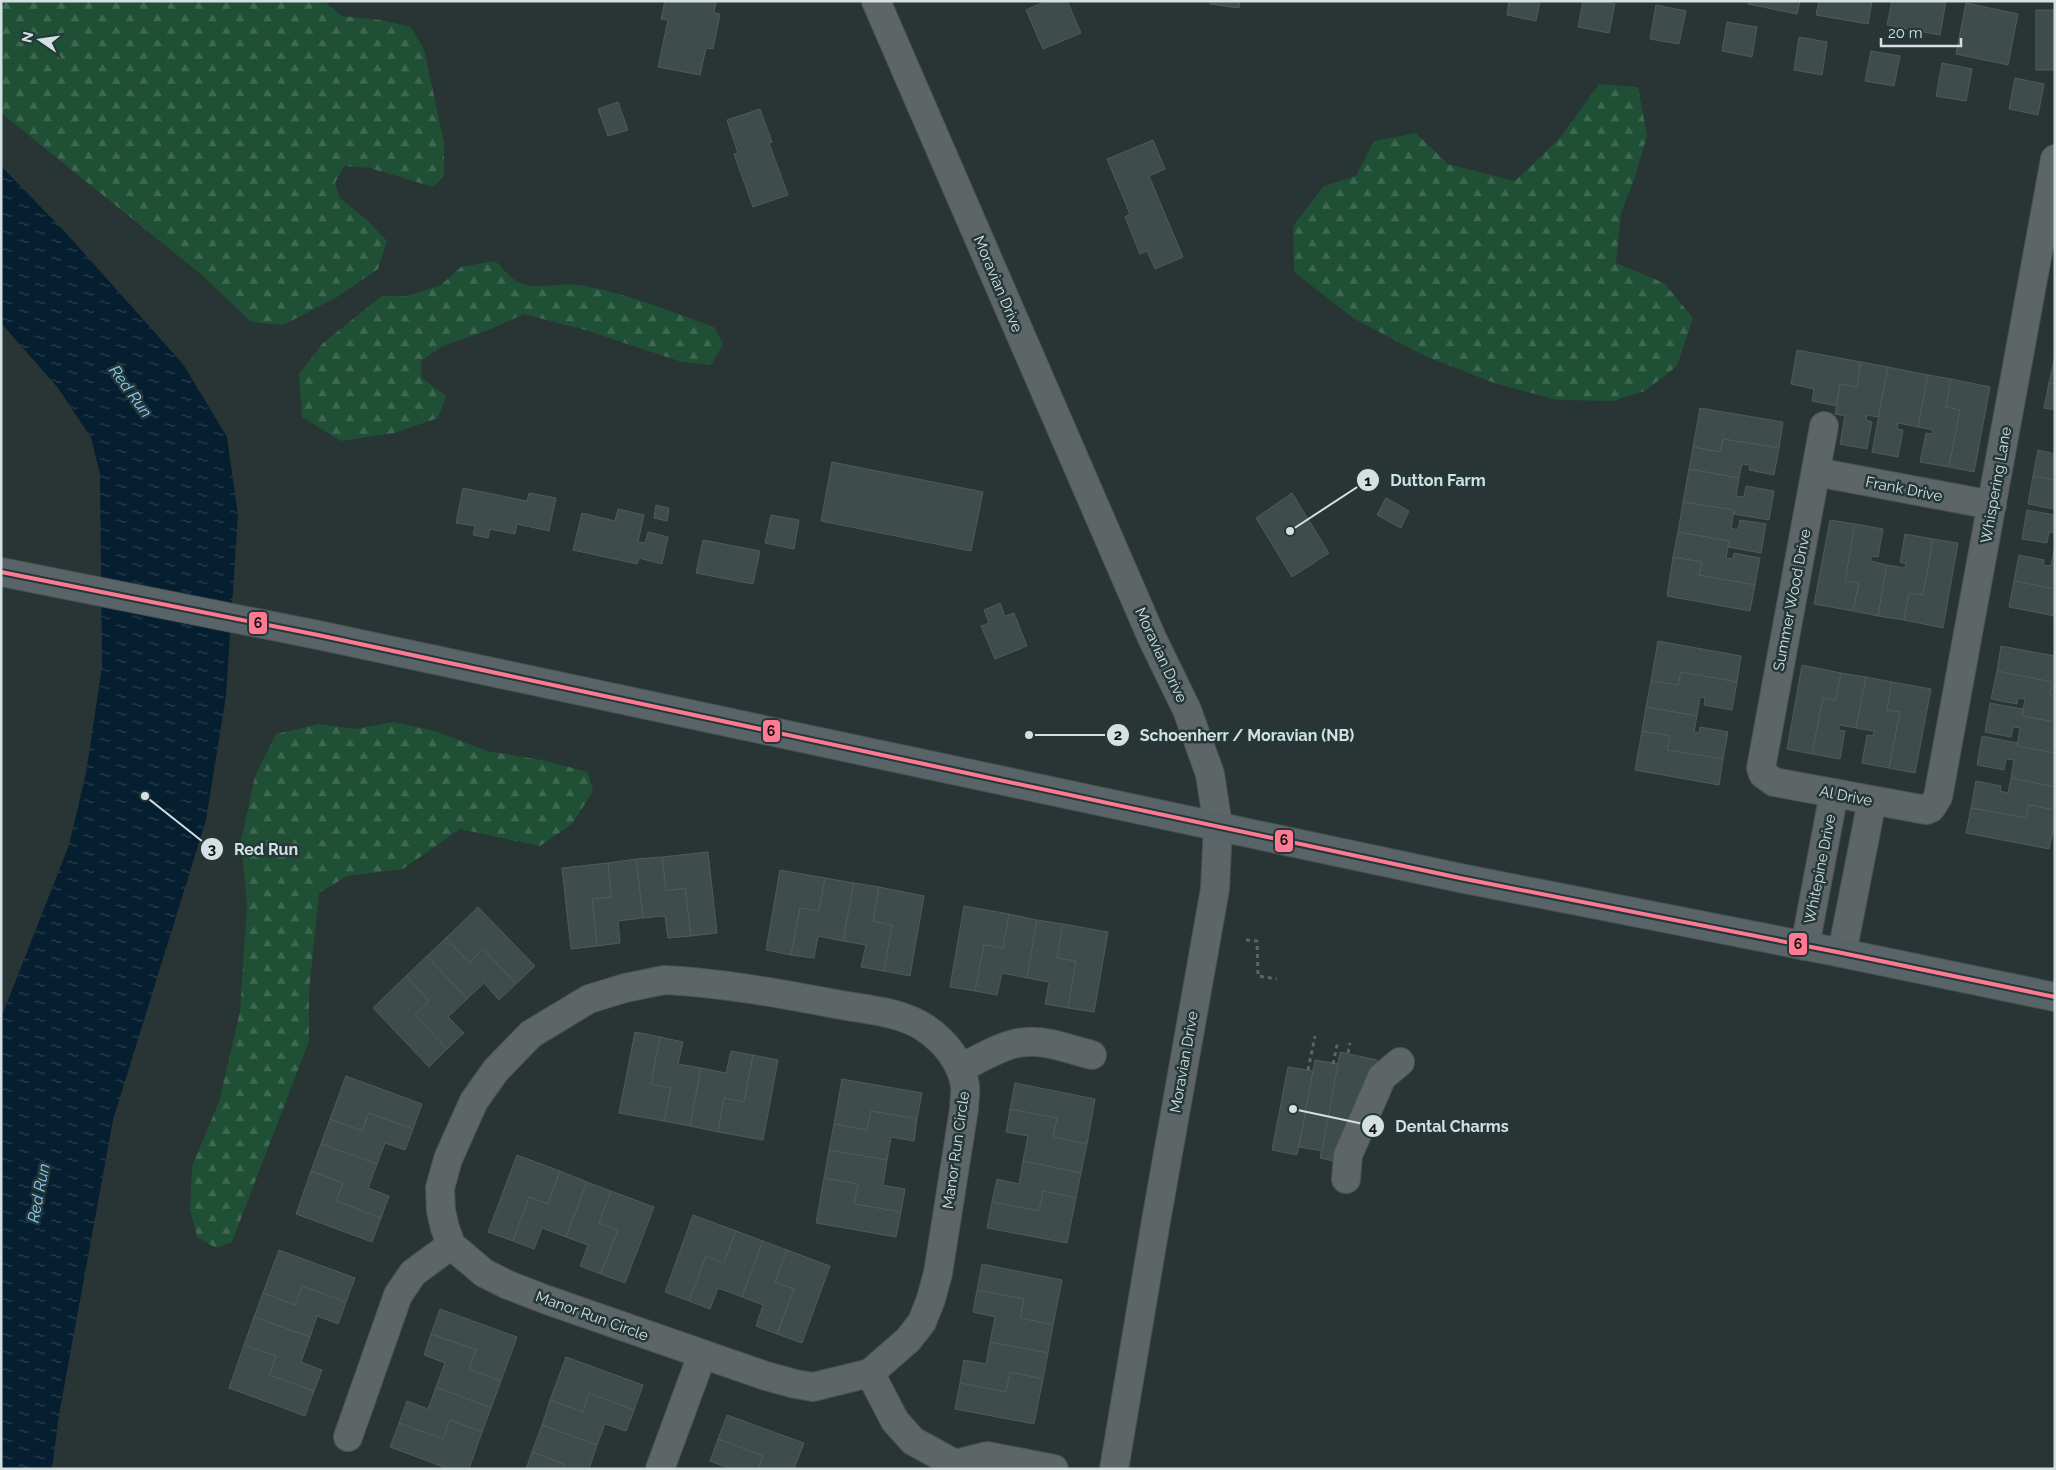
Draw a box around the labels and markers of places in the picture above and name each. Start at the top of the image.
callout: Dutton Farm [1355,465,1495,496]
callout: Schoenherr / Moravian (NB) [1105,719,1365,750]
callout: Red Run [199,834,309,865]
callout: Dental Charms [1360,1111,1519,1142]

